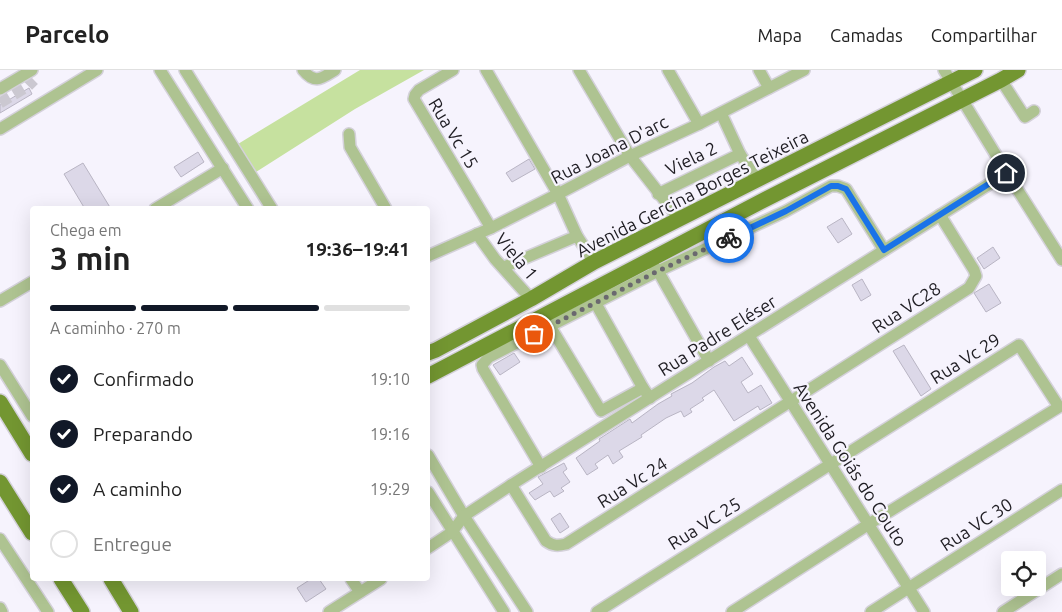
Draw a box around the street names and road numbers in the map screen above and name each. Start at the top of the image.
street label: Rua Vc 15 [425,94,483,172]
street label: Rua Joana D'arc [547,111,671,187]
street label: Avenida Gercina Borges Teixeira [573,126,811,260]
street label: Viela 2 [662,137,720,179]
street label: Viela 1 [492,229,542,283]
street label: Rua VC28 [868,278,944,336]
street label: Rua Padre Eléser [654,291,780,379]
street label: Rua Vc 29 [926,329,1004,387]
street label: Avenida Goiás do Couto [791,378,911,550]
street label: Rua Vc 24 [593,453,671,511]
street label: Rua VC 25 [664,493,744,553]
street label: Rua VC 30 [936,493,1016,555]

